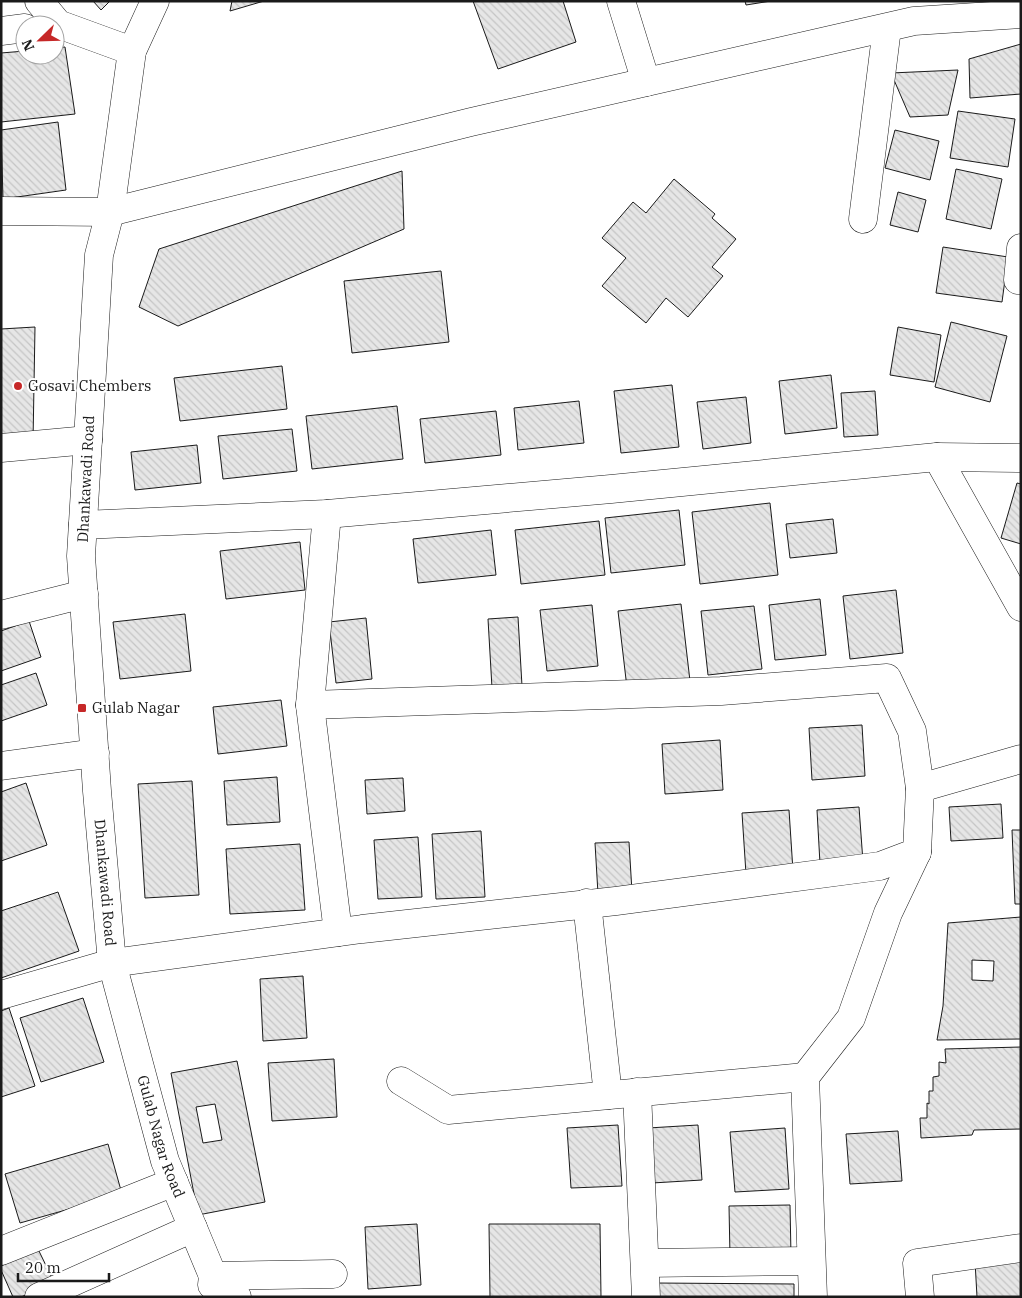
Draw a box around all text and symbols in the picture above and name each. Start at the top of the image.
north arrow [15,15,65,65]
text: N [18,36,38,54]
place label: Gosavi Chembers [28,376,151,395]
marker: Gosavi Chembers [12,380,24,392]
street label: Dhankawadi Road [73,415,98,543]
place label: Gulab Nagar [92,698,180,717]
marker: Gulab Nagar [76,702,88,714]
street label: Dhankawadi Road [90,818,120,947]
street label: Gulab Nagar Road [133,1073,189,1200]
scale bar [18,1250,109,1282]
text: 20 m [25,1258,61,1277]

